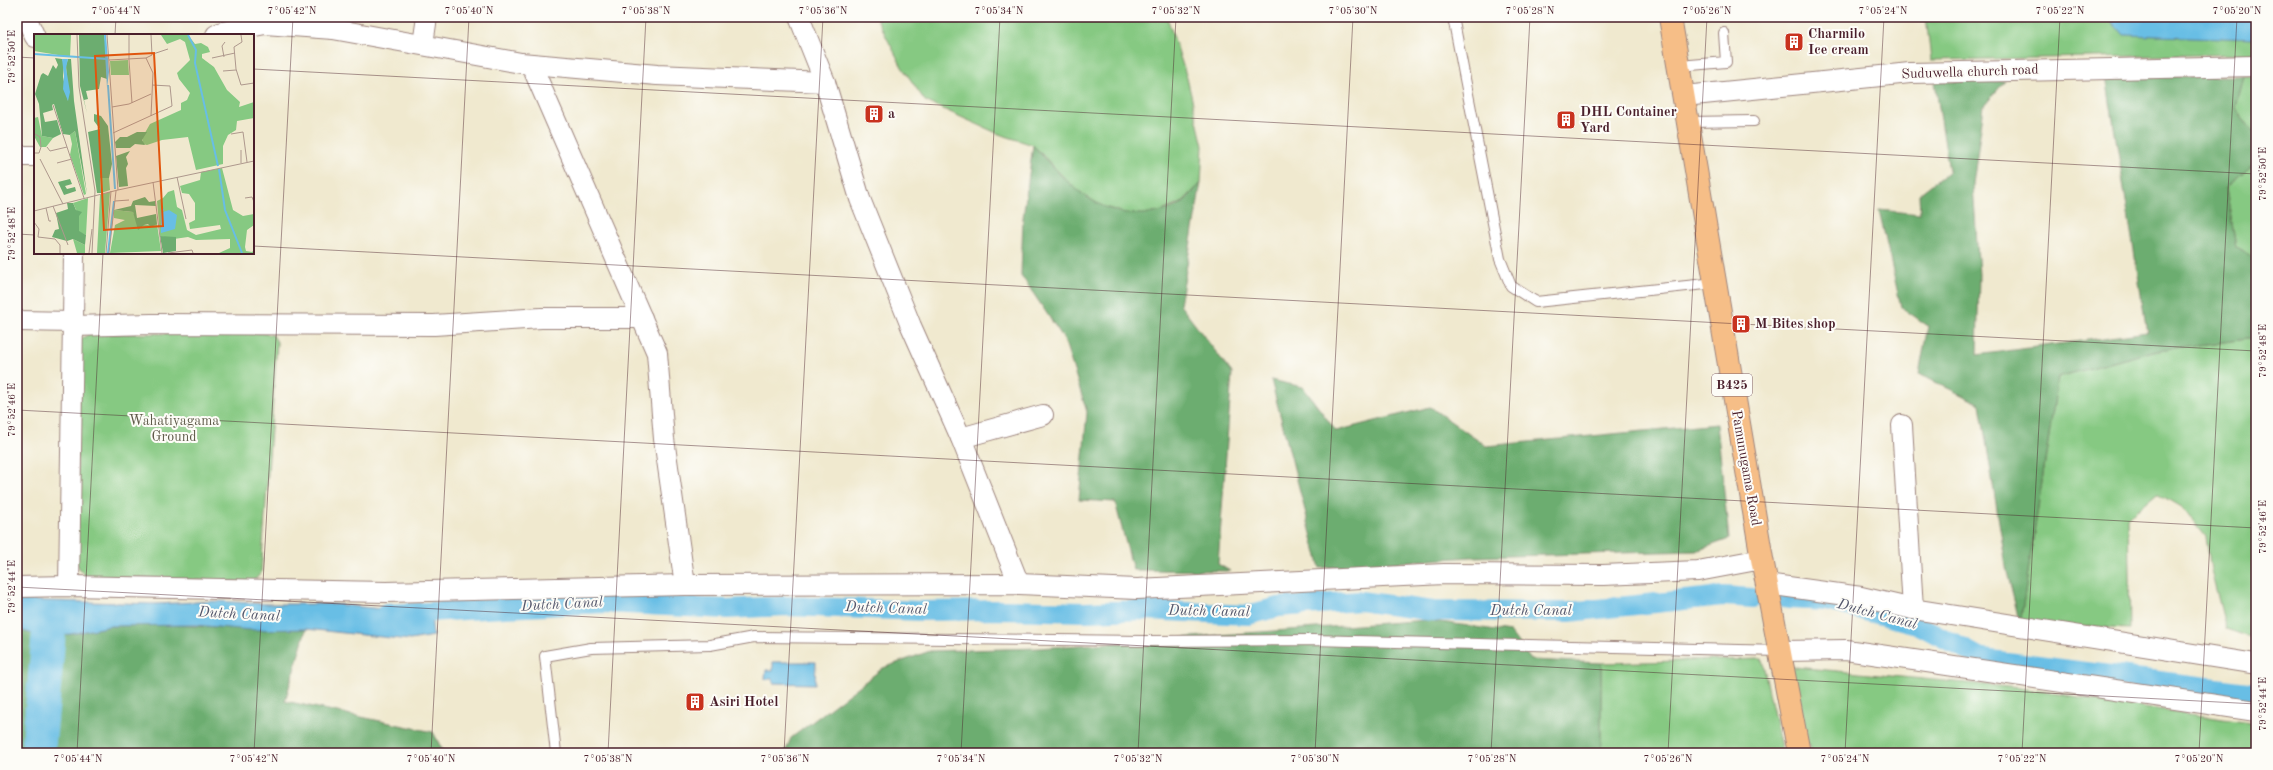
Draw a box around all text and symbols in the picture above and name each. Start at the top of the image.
text: 7°05'44"N [92,6,141,16]
text: 7°05'42"N [268,6,317,16]
text: 7°05'40"N [445,6,494,16]
text: 7°05'38"N [622,6,671,16]
text: 7°05'36"N [799,6,848,16]
text: 7°05'34"N [975,6,1024,16]
text: 7°05'32"N [1152,6,1201,16]
text: 7°05'30"N [1329,6,1378,16]
text: 7°05'28"N [1506,6,1555,16]
text: 7°05'26"N [1683,6,1732,16]
text: 7°05'24"N [1859,6,1908,16]
text: 7°05'22"N [2036,6,2085,16]
text: 7°05'20"N [2213,6,2262,16]
place label: Charmilo Ice cream [1808,27,1869,57]
text: 79°52'50"E [7,30,17,84]
building icon: Charmilo Ice cream [1783,31,1805,53]
inset map [34,34,254,254]
street label: Suduwella church road [1901,63,2039,81]
building icon: a [863,103,885,125]
place label: DHL Container Yard [1580,105,1677,135]
place label: a [888,107,895,121]
building icon: DHL Container Yard [1555,109,1577,131]
text: 79°52'50"E [2258,147,2268,201]
text: 79°52'48"E [7,207,17,261]
building icon: M Bites shop [1730,313,1752,335]
place label: M Bites shop [1755,317,1836,331]
text: 79°52'48"E [2258,324,2268,378]
road number: B425 [1712,374,1752,396]
text: 79°52'46"E [7,383,17,437]
street label: Pamunugama Road [1729,409,1763,527]
park label: Wahatiyagama Ground [129,414,219,444]
text: 79°52'46"E [2258,500,2268,554]
text: 79°52'44"E [7,560,17,614]
water label: Dutch Canal [520,595,604,615]
water label: Dutch Canal [1835,597,1919,633]
water label: Dutch Canal [844,600,928,618]
water label: Dutch Canal [1167,604,1251,620]
water label: Dutch Canal [1489,604,1573,619]
water label: Dutch Canal [197,605,281,625]
text: 79°52'44"E [2258,677,2268,731]
building icon: Asiri Hotel [684,691,706,713]
place label: Asiri Hotel [709,695,778,709]
text: 7°05'44"N [54,754,103,764]
text: 7°05'42"N [230,754,279,764]
text: 7°05'40"N [407,754,456,764]
text: 7°05'38"N [584,754,633,764]
text: 7°05'36"N [761,754,810,764]
text: 7°05'34"N [937,754,986,764]
text: 7°05'32"N [1114,754,1163,764]
text: 7°05'30"N [1291,754,1340,764]
text: 7°05'28"N [1468,754,1517,764]
text: 7°05'26"N [1644,754,1693,764]
text: 7°05'24"N [1821,754,1870,764]
text: 7°05'22"N [1998,754,2047,764]
text: 7°05'20"N [2175,754,2224,764]

